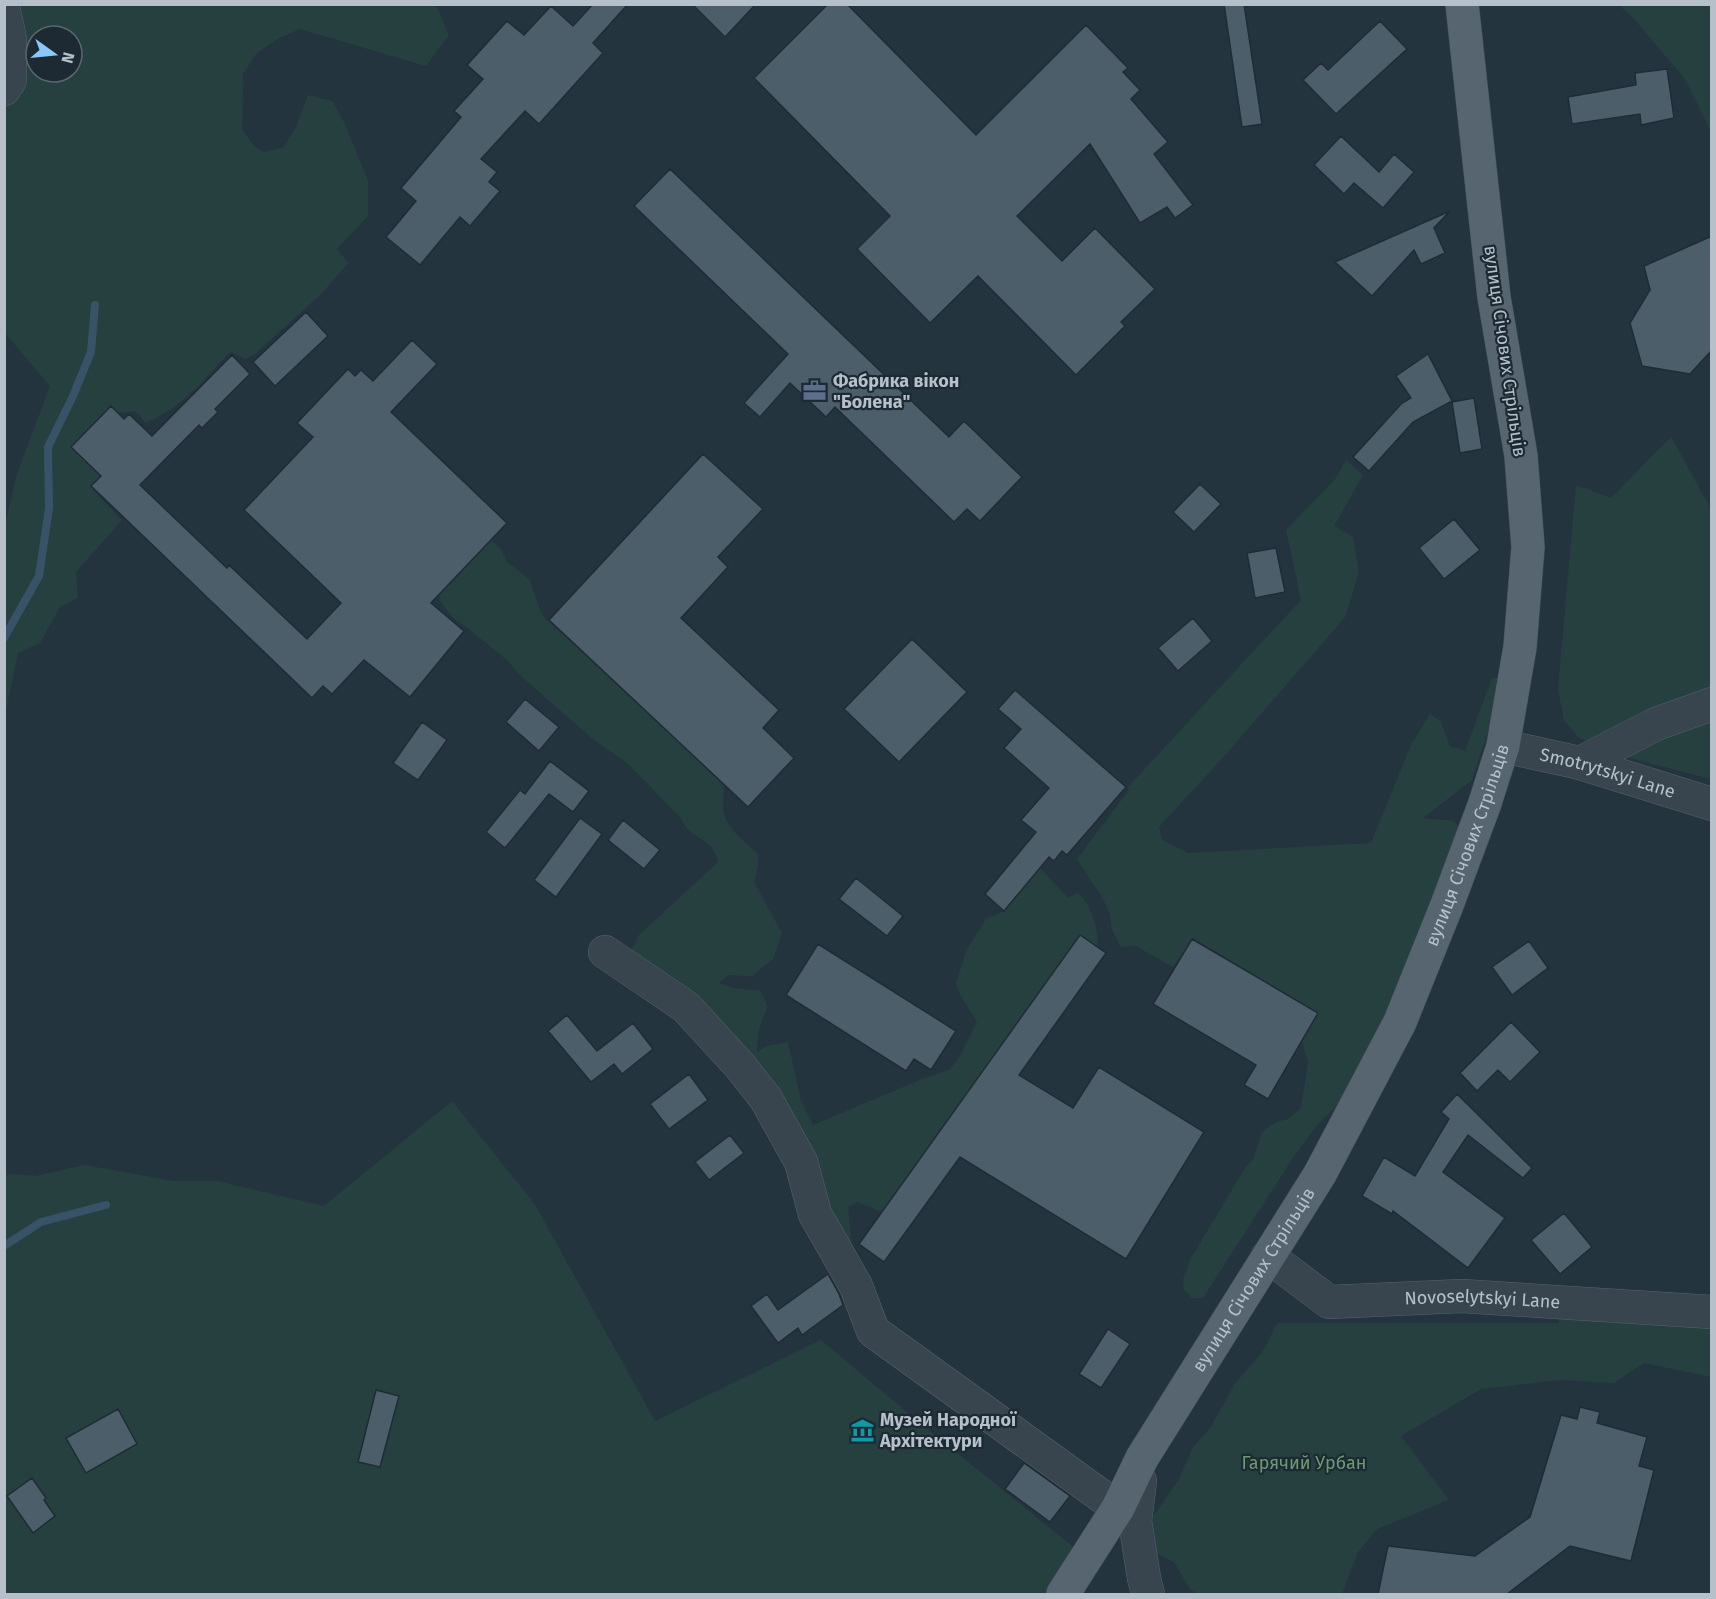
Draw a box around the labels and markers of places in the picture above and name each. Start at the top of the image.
place label: Фабрика вікон "Болена" [833,370,959,413]
office icon: Фабрика вікон "Болена" [802,378,828,404]
place label: Музей Народної Архітектури [879,1409,1018,1452]
museum icon: Музей Народної Архітектури [849,1417,875,1443]

